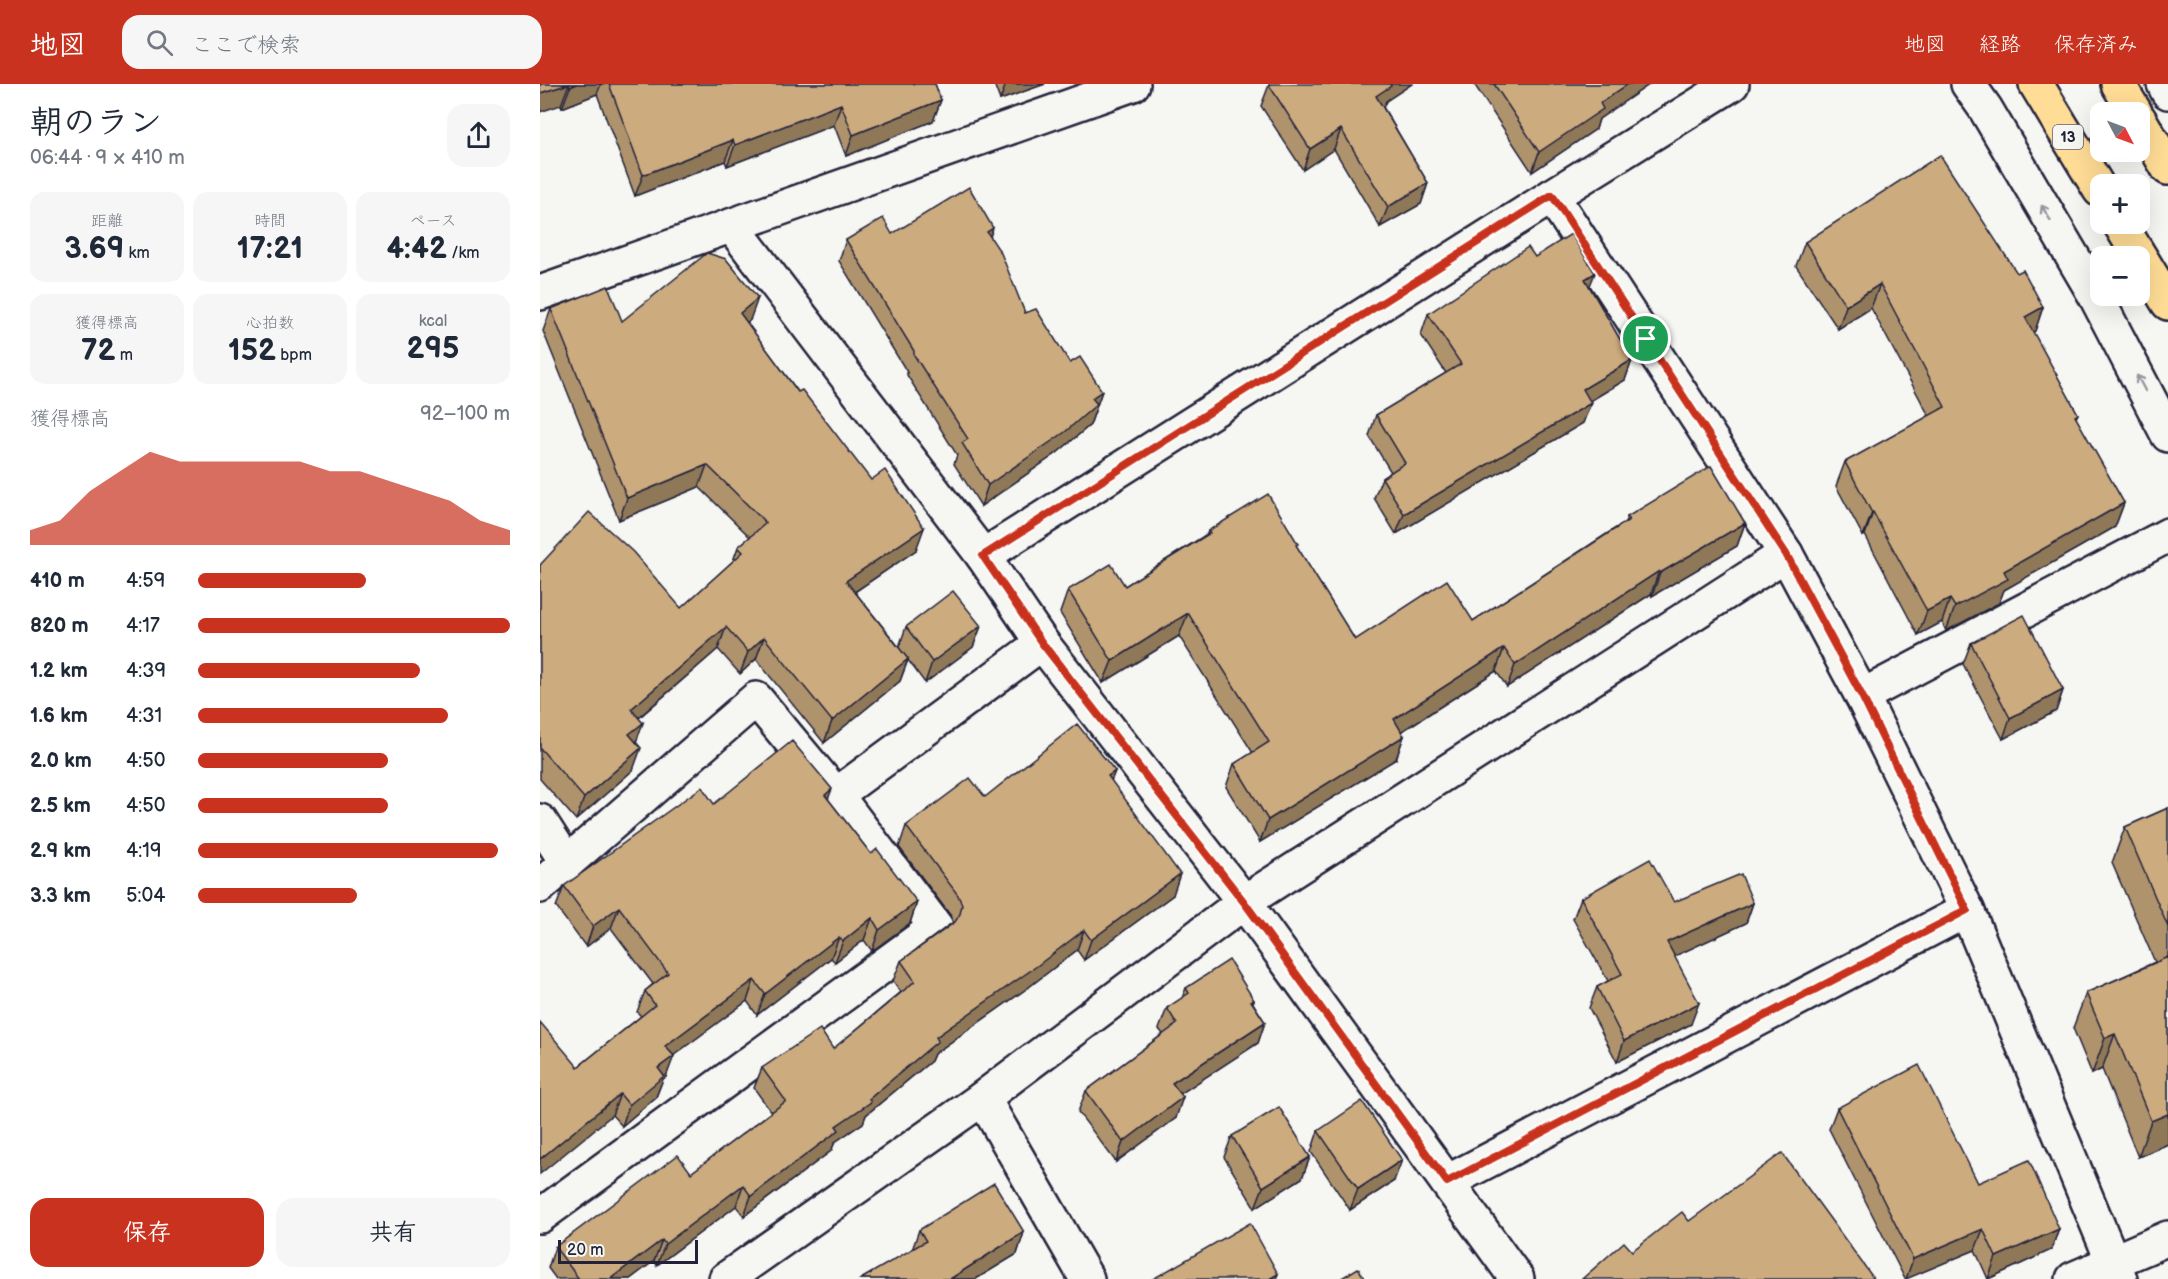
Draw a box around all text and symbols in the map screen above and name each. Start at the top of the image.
search box [122,15,542,69]
icon: search [143,26,176,59]
text: 地図 [30,29,86,62]
text: ここで検索 [191,32,301,59]
text: 地図 [1904,32,1946,57]
text: 経路 [1979,32,2021,57]
text: 保存済み [2054,32,2138,57]
north arrow [2090,102,2150,162]
map controls [2090,102,2150,306]
text: 朝のラン [30,103,162,143]
button: share [447,104,510,167]
road number: 13 [2053,125,2083,149]
text: 06:44 · 9 × 410 m [30,146,185,170]
button: + [2090,174,2150,234]
one-way arrow [2040,205,2052,222]
text: 距離 [91,212,123,231]
text: 時間 [254,212,286,231]
text: ペース [409,212,457,231]
text: 3.69 [64,231,124,267]
text: 17:21 [237,231,303,267]
text: 4:42 [386,231,447,267]
text: km [124,244,150,263]
text: /km [447,244,480,263]
button: − [2090,246,2150,306]
text: kcal [419,312,447,331]
pin [1620,313,1671,364]
text: 獲得標高 [75,314,139,333]
text: 心拍数 [246,314,294,333]
icon: arrive [1629,322,1662,355]
text: 295 [407,331,459,367]
text: 72 [81,333,115,369]
text: 152 [228,333,276,369]
text: m [115,346,133,365]
text: bpm [276,346,312,365]
one-way arrow [2135,375,2146,393]
text: 92–100 m [420,402,510,426]
text: 獲得標高 [30,407,110,431]
text: 410 m [30,569,85,593]
text: 4:59 [126,569,165,593]
text: 820 m [30,614,89,638]
text: 4:17 [126,614,160,638]
text: 1.2 km [30,659,88,683]
text: 4:39 [126,659,166,683]
text: 1.6 km [30,704,88,728]
text: 4:31 [126,704,162,728]
text: 2.0 km [30,749,92,773]
text: 4:50 [126,749,165,773]
text: 2.5 km [30,794,91,818]
text: 4:50 [126,794,165,818]
text: 2.9 km [30,839,91,863]
text: 4:19 [126,839,162,863]
text: 3.3 km [30,884,91,908]
text: 5:04 [126,884,165,908]
button: 保存 [30,1198,264,1267]
button: 共有 [276,1198,510,1267]
scale bar [558,1237,698,1264]
text: 20 m [567,1241,603,1260]

